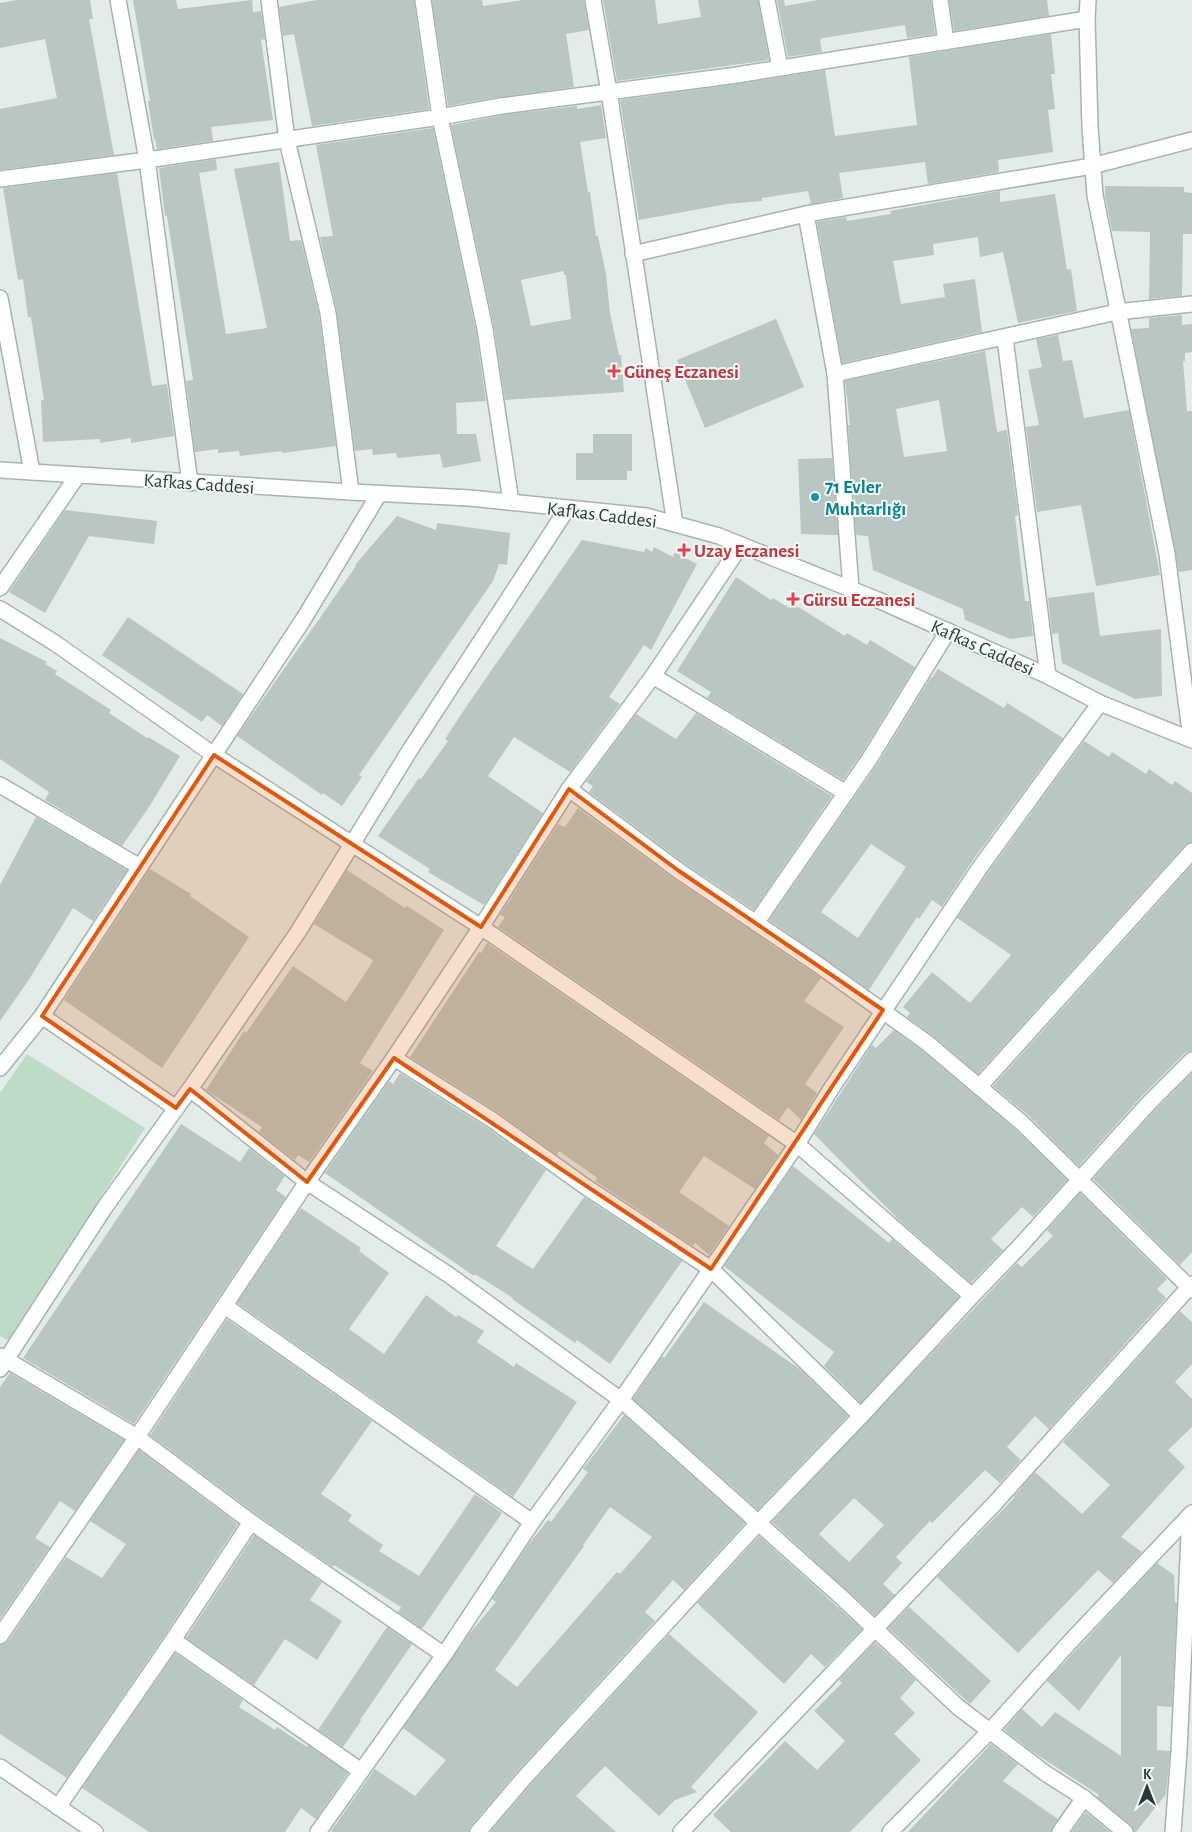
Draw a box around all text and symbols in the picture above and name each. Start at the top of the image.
place label: Güneş Eczanesi [624,363,739,382]
marker: Güneş Eczanesi [608,365,620,377]
street label: Kafkas Caddesi [143,471,255,498]
place label: 71 Evler Muhtarlığı [825,478,906,519]
marker: 71 Evler Muhtarlığı [809,491,821,503]
street label: Kafkas Caddesi [546,499,658,532]
place label: Uzay Eczanesi [694,542,800,561]
marker: Uzay Eczanesi [678,544,690,556]
place label: Gürsu Eczanesi [803,591,916,610]
marker: Gürsu Eczanesi [787,593,799,605]
street label: Kafkas Caddesi [928,617,1037,680]
north arrow [1122,1762,1172,1812]
text: K [1143,1768,1152,1782]

